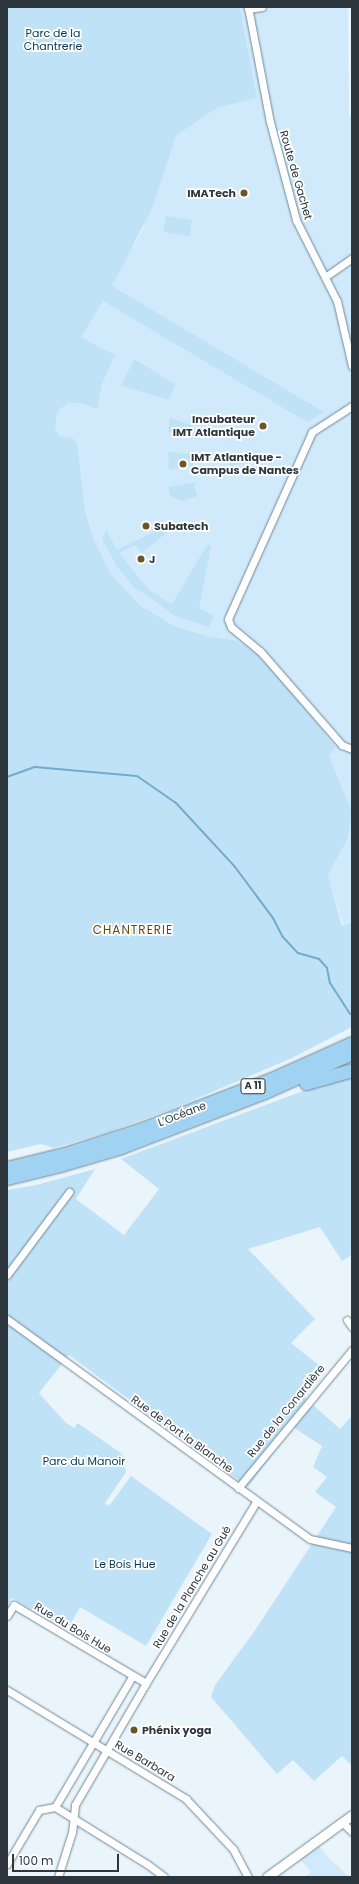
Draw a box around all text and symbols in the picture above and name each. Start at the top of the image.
park label: Parc de la Chantrerie [24,27,82,53]
street label: Route de Gachet [277,129,315,221]
place label: IMATech [187,186,236,200]
marker: IMATech [239,188,249,198]
place label: Incubateur IMT Atlantique [173,413,255,439]
marker: Incubateur IMT Atlantique [258,421,268,431]
place label: IMT Atlantique - Campus de Nantes [191,451,299,477]
marker: IMT Atlantique - Campus de Nantes [178,459,188,469]
place label: Subatech [154,519,208,533]
marker: Subatech [141,521,151,531]
place label: J [149,552,155,566]
marker: J [136,554,146,564]
district label: CHANTRERIE [93,923,173,937]
road number: A 11 [240,1078,266,1094]
street label: L’Océane [156,1099,208,1129]
street label: Rue de la Conardière [244,1362,328,1460]
street label: Rue de Port la Blanche [128,1393,236,1475]
park label: Parc du Manoir [43,1454,125,1468]
street label: Rue de la Planche au Gué [150,1523,234,1651]
park label: Le Bois Hue [94,1557,156,1571]
street label: Rue du Bois Hue [32,1600,114,1656]
place label: Phénix yoga [142,1723,211,1737]
marker: Phénix yoga [129,1725,139,1735]
street label: Rue Barbara [112,1738,178,1784]
scale bar [14,1846,121,1872]
text: 100 m [19,1852,53,1869]

